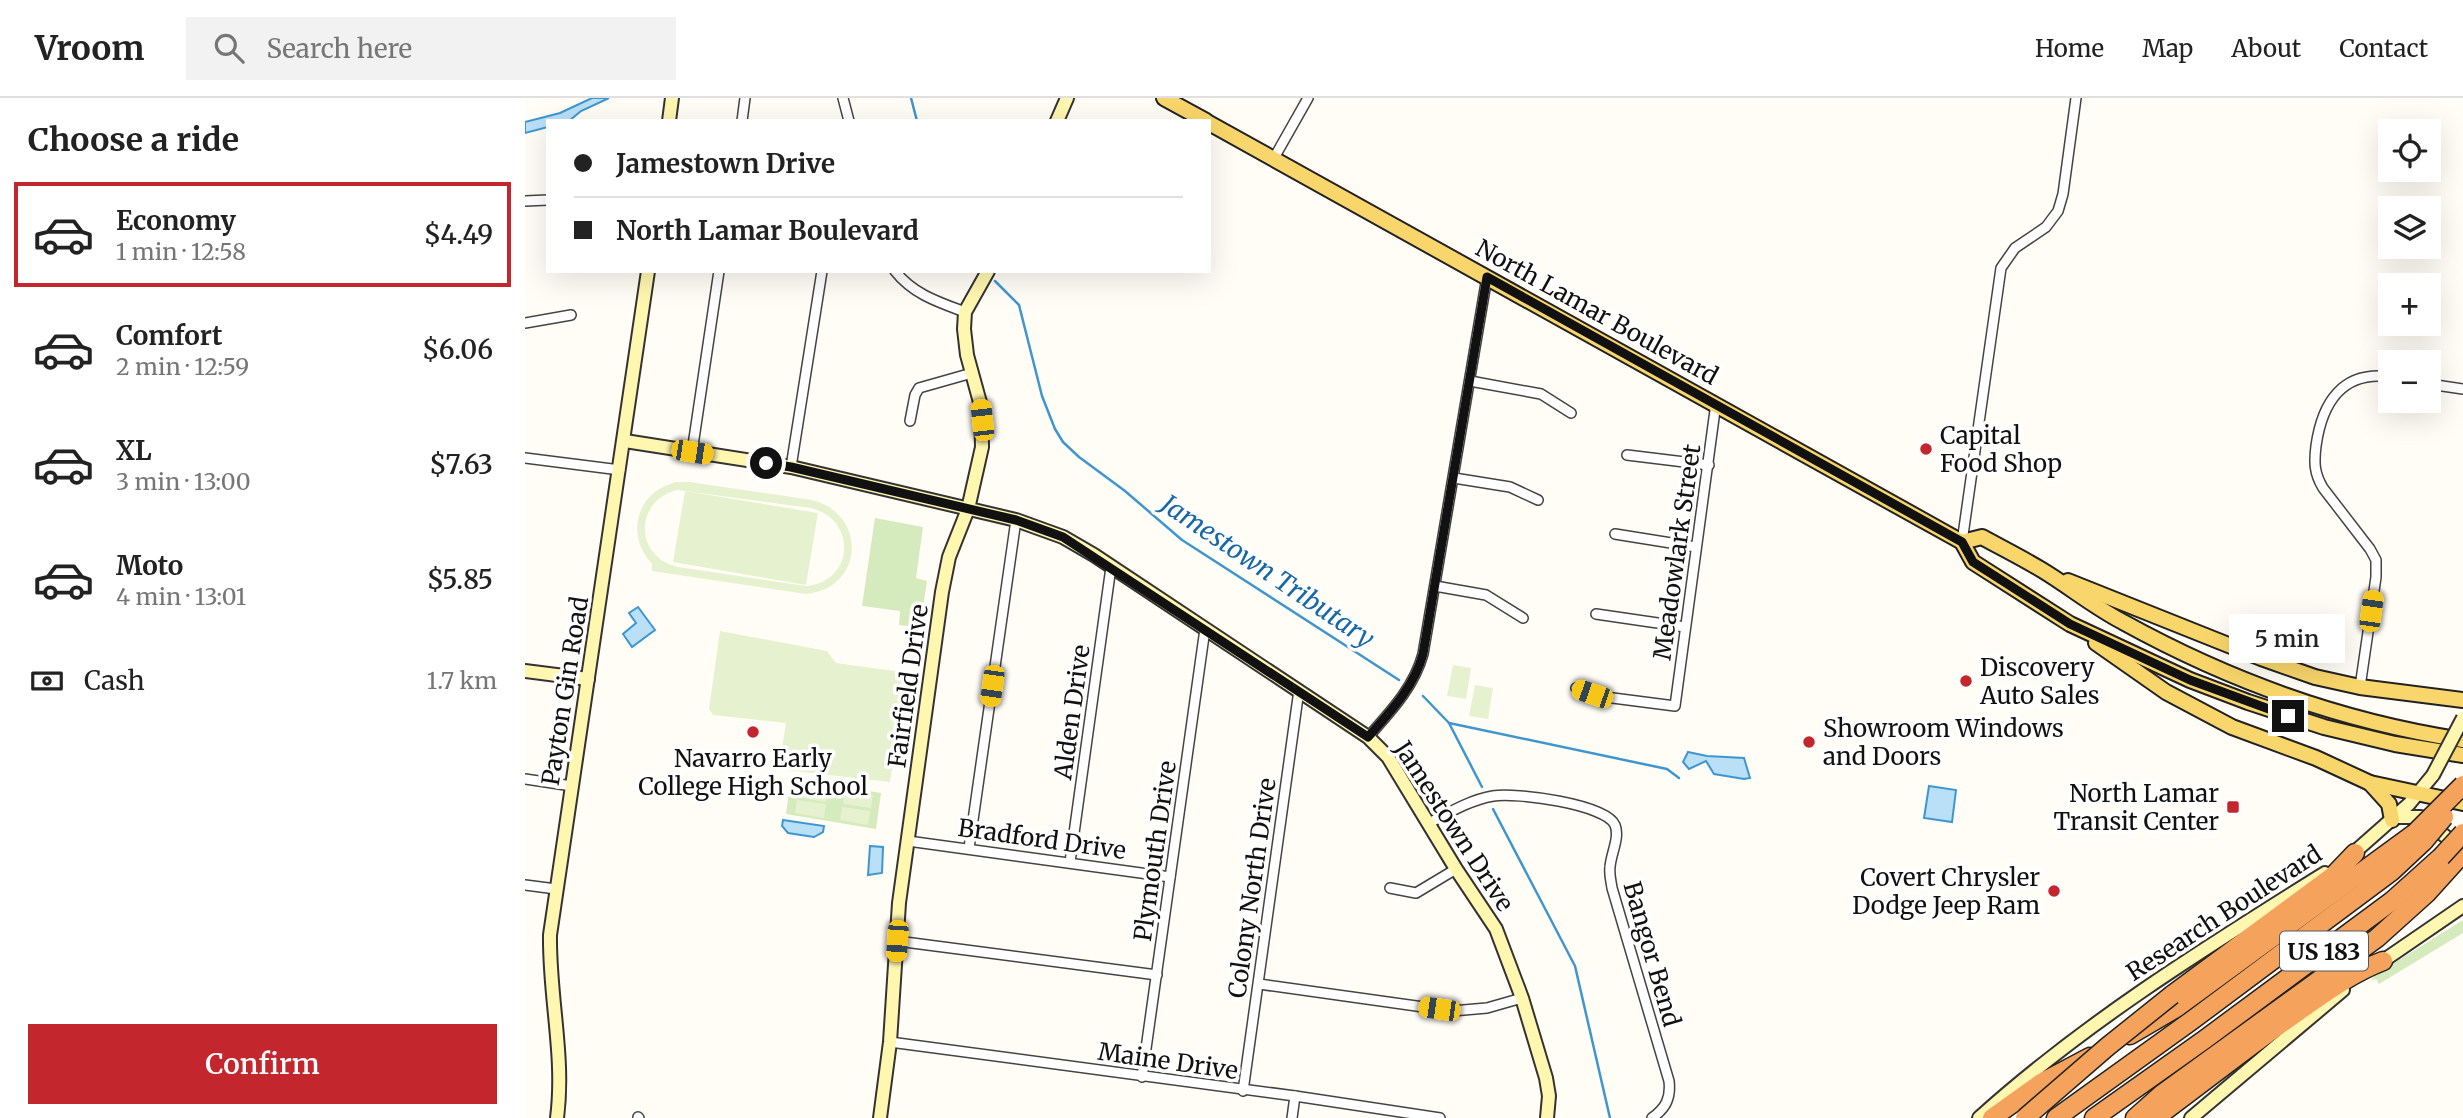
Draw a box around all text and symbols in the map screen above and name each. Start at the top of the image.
search box [186,17,676,80]
text: Vroom [35,28,144,69]
icon: search [210,29,248,67]
text: Search here [266,32,412,65]
text: Home [2035,33,2104,64]
text: Map [2142,33,2193,64]
text: About [2231,33,2301,64]
text: Contact [2339,33,2428,64]
map controls [2378,119,2441,413]
button: locate [2378,119,2441,182]
text: Choose a ride [28,120,239,160]
text: Jamestown Drive [616,147,835,180]
button: layers [2378,196,2441,259]
icon: car [32,203,95,266]
text: Economy [116,204,236,237]
text: North Lamar Boulevard [616,214,919,247]
text: $4.49 [424,218,493,251]
street label: North Lamar Boulevard [1470,232,1724,392]
text: 1 min · 12:58 [116,237,246,266]
button: + [2378,273,2441,336]
icon: car [32,318,95,381]
text: Comfort [116,319,222,352]
text: $6.06 [422,333,493,366]
button: − [2378,350,2441,413]
text: 2 min · 12:59 [116,352,249,381]
car [970,398,995,442]
place label: Capital Food Shop [1940,420,2062,479]
icon: car [32,433,95,496]
text: XL [116,434,152,467]
car [670,438,715,466]
street label: Meadowlark Street [1647,441,1708,662]
marker: Capital Food Shop [1918,441,1934,457]
route start [750,447,782,479]
text: $7.63 [429,448,493,481]
text: 3 min · 13:00 [116,467,251,496]
water label: Jamestown Tributary [1152,486,1381,655]
icon: car [32,548,95,611]
text: Moto [116,549,183,582]
text: $5.85 [427,563,493,596]
text: 4 min · 13:01 [116,582,246,611]
car [2358,589,2385,633]
street label: Payton Gin Road [535,594,595,788]
street label: Fairfield Drive [881,602,935,770]
callout: 5 min [2230,614,2346,664]
text: 5 min [2255,624,2319,653]
street label: Alden Drive [1047,643,1097,782]
place label: Discovery Auto Sales [1979,652,2099,711]
icon: cash [28,662,66,700]
text: Cash [84,664,145,697]
car [979,664,1006,708]
text: 1.7 km [427,666,497,695]
marker: Discovery Auto Sales [1958,673,1974,689]
car [1569,677,1616,711]
route end [2272,700,2304,732]
place label: Showroom Windows and Doors [1823,713,2064,772]
marker: Navarro Early College High School [745,724,761,740]
street label: Jamestown Drive [1387,734,1521,917]
marker: Showroom Windows and Doors [1801,734,1817,750]
place label: Navarro Early College High School [638,743,868,802]
street label: Plymouth Drive [1127,759,1183,943]
street label: Colony North Drive [1221,776,1283,1000]
place label: North Lamar Transit Center [2053,778,2219,837]
marker: North Lamar Transit Center [2225,799,2241,815]
street label: Bradford Drive [956,812,1128,866]
street label: Research Boulevard [2121,838,2327,988]
place label: Covert Chrysler Dodge Jeep Ram [1852,862,2040,921]
street label: Bangor Bend [1617,878,1687,1030]
marker: Covert Chrysler Dodge Jeep Ram [2046,883,2062,899]
car [886,919,909,963]
road number: US 183 [2280,932,2368,971]
car [1417,996,1462,1022]
button: Confirm [28,1024,497,1104]
street label: Maine Drive [1096,1036,1240,1086]

